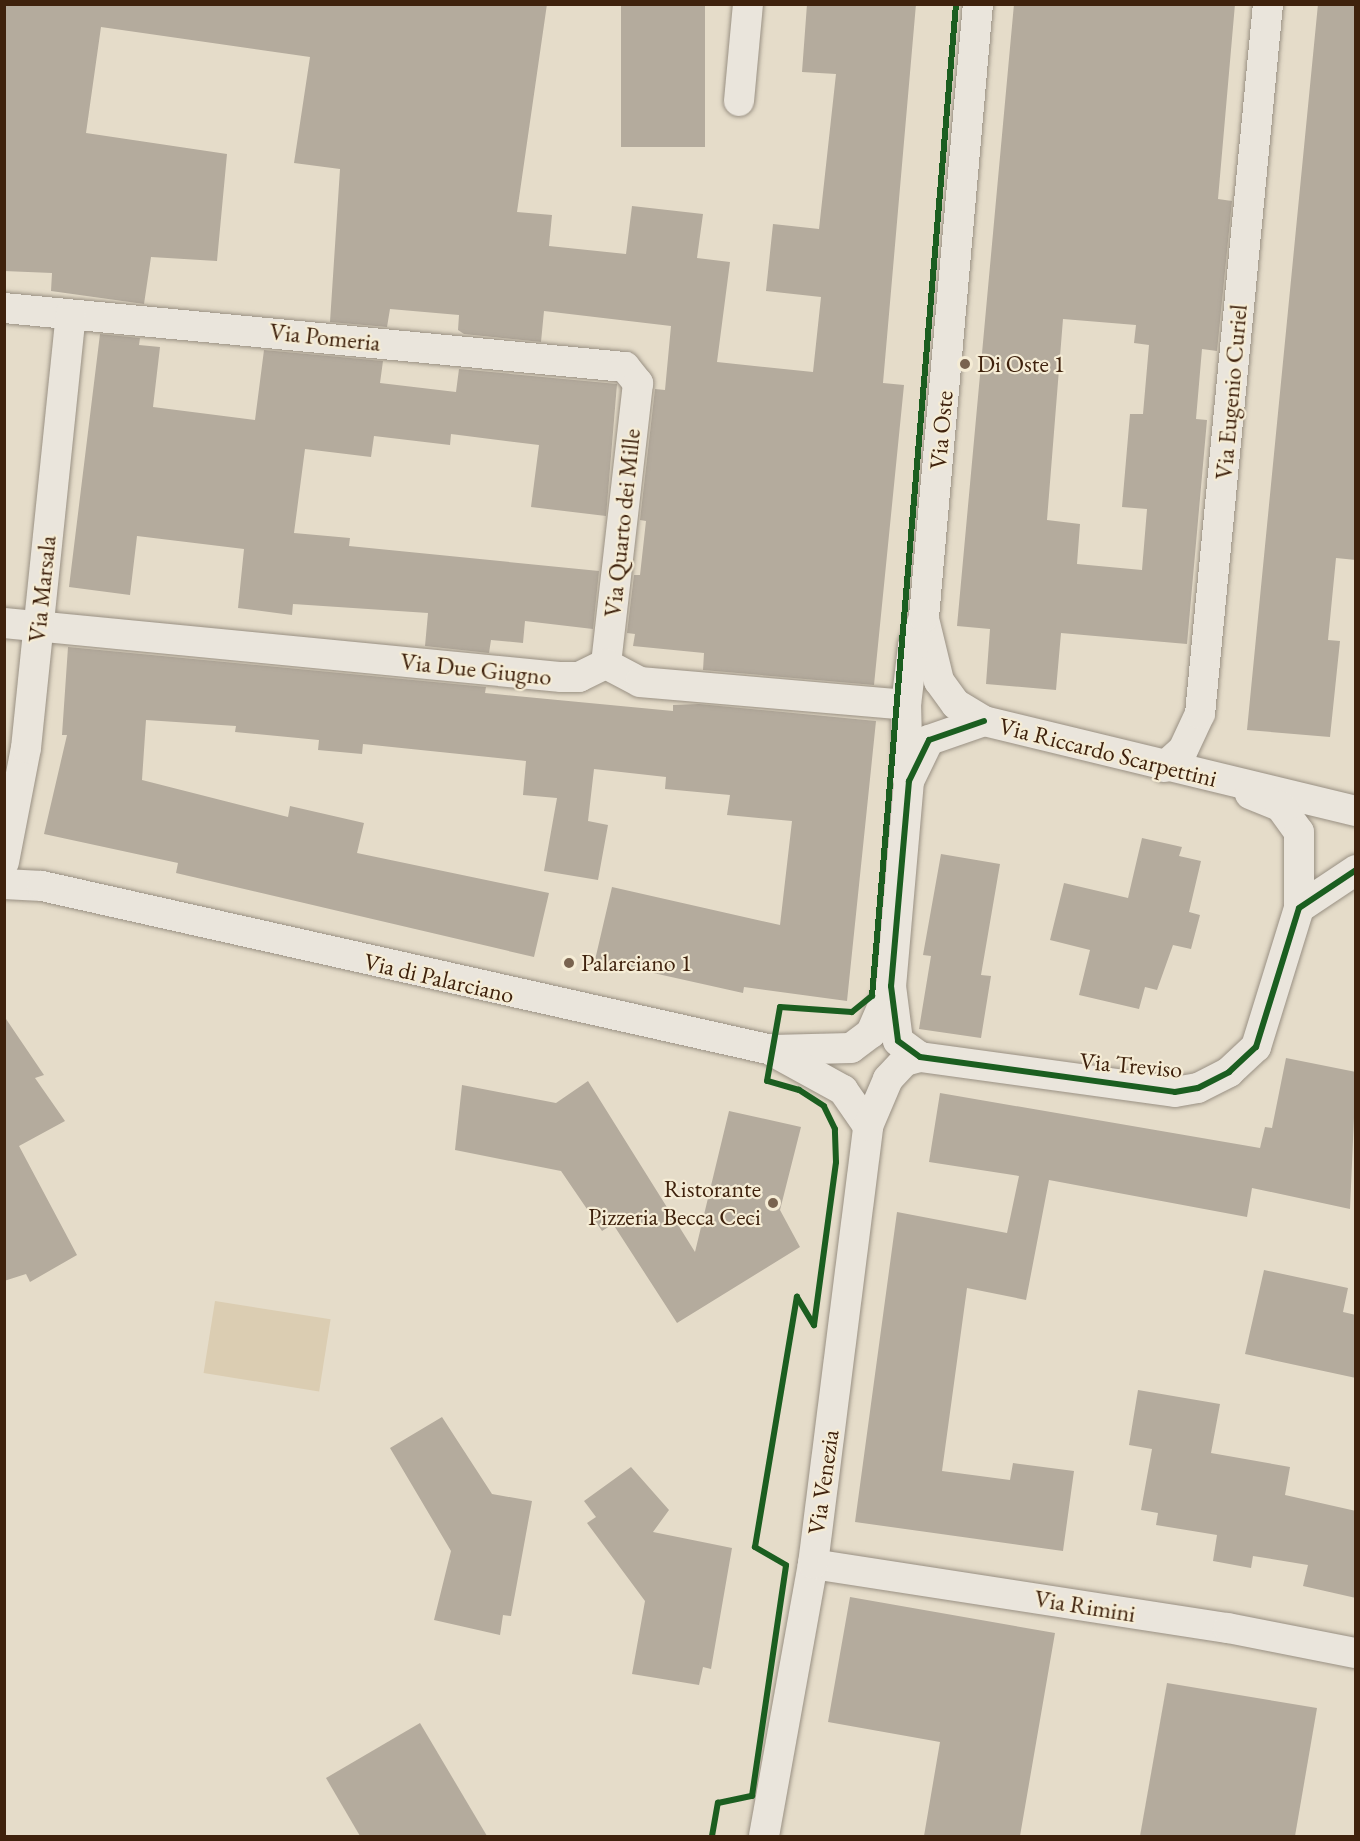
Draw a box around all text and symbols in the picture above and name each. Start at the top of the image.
street label: Via Eugenio Curiel [1209,303,1253,481]
street label: Via Pomeria [268,317,382,357]
place label: Di Oste 1 [977,350,1065,378]
marker: Di Oste 1 [958,357,972,371]
street label: Via Oste [923,389,959,471]
street label: Via Quarto dei Mille [598,427,646,619]
street label: Via Marsala [22,534,62,644]
street label: Via Due Giugno [399,647,553,691]
street label: Via Riccardo Scarpettini [996,711,1220,793]
street label: Via di Palarciano [361,947,517,1009]
place label: Palarciano 1 [581,949,692,977]
marker: Palarciano 1 [562,956,576,970]
street label: Via Treviso [1078,1046,1184,1084]
place label: Ristorante Pizzeria Becca Ceci [588,1175,761,1231]
marker: Ristorante Pizzeria Becca Ceci [766,1196,780,1210]
street label: Via Venezia [801,1428,845,1536]
street label: Via Rimini [1032,1584,1138,1628]

